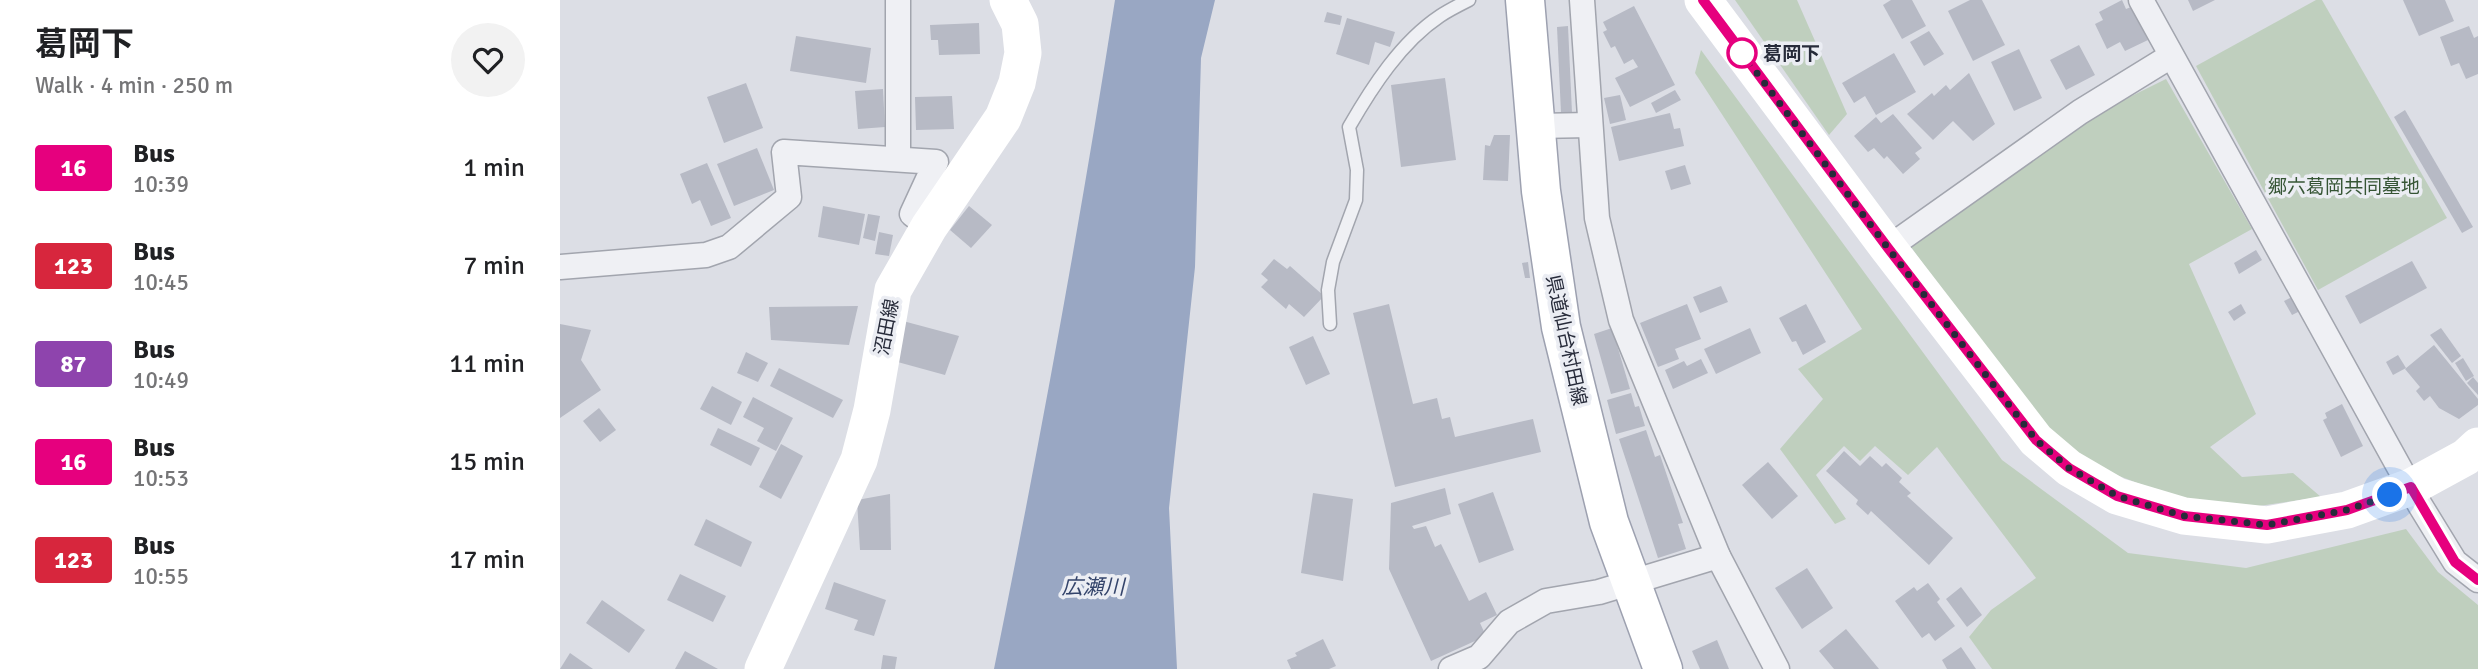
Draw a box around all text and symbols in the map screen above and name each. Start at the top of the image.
button: heart [451,23,525,97]
text: 葛岡下 [35,24,134,65]
marker: 葛岡下 [1727,38,1757,68]
place label: 葛岡下 [1763,42,1820,66]
text: Walk · 4 min · 250 m [35,71,233,100]
text: Bus [133,138,175,170]
text: 1 min [463,152,525,184]
text: 16 [61,153,86,183]
text: 10:39 [133,170,189,199]
park label: 郷六葛岡共同墓地 [2268,175,2420,199]
text: Bus [133,236,175,268]
text: 7 min [463,250,525,282]
text: 123 [54,251,93,281]
text: 10:45 [133,268,189,297]
street label: 県道仙台村田線 [1540,273,1592,408]
street label: 沼田線 [870,297,904,357]
text: Bus [133,334,175,366]
text: 11 min [449,348,525,380]
text: 87 [61,349,86,379]
text: 10:49 [133,366,189,395]
text: Bus [133,432,175,464]
text: 15 min [449,446,525,478]
text: 16 [61,447,86,477]
text: 10:53 [133,464,189,493]
your location [2372,477,2407,512]
text: Bus [133,530,175,562]
text: 17 min [449,544,525,576]
text: 123 [54,545,93,575]
text: 10:55 [133,562,189,591]
water label: 広瀬川 [1062,574,1126,600]

